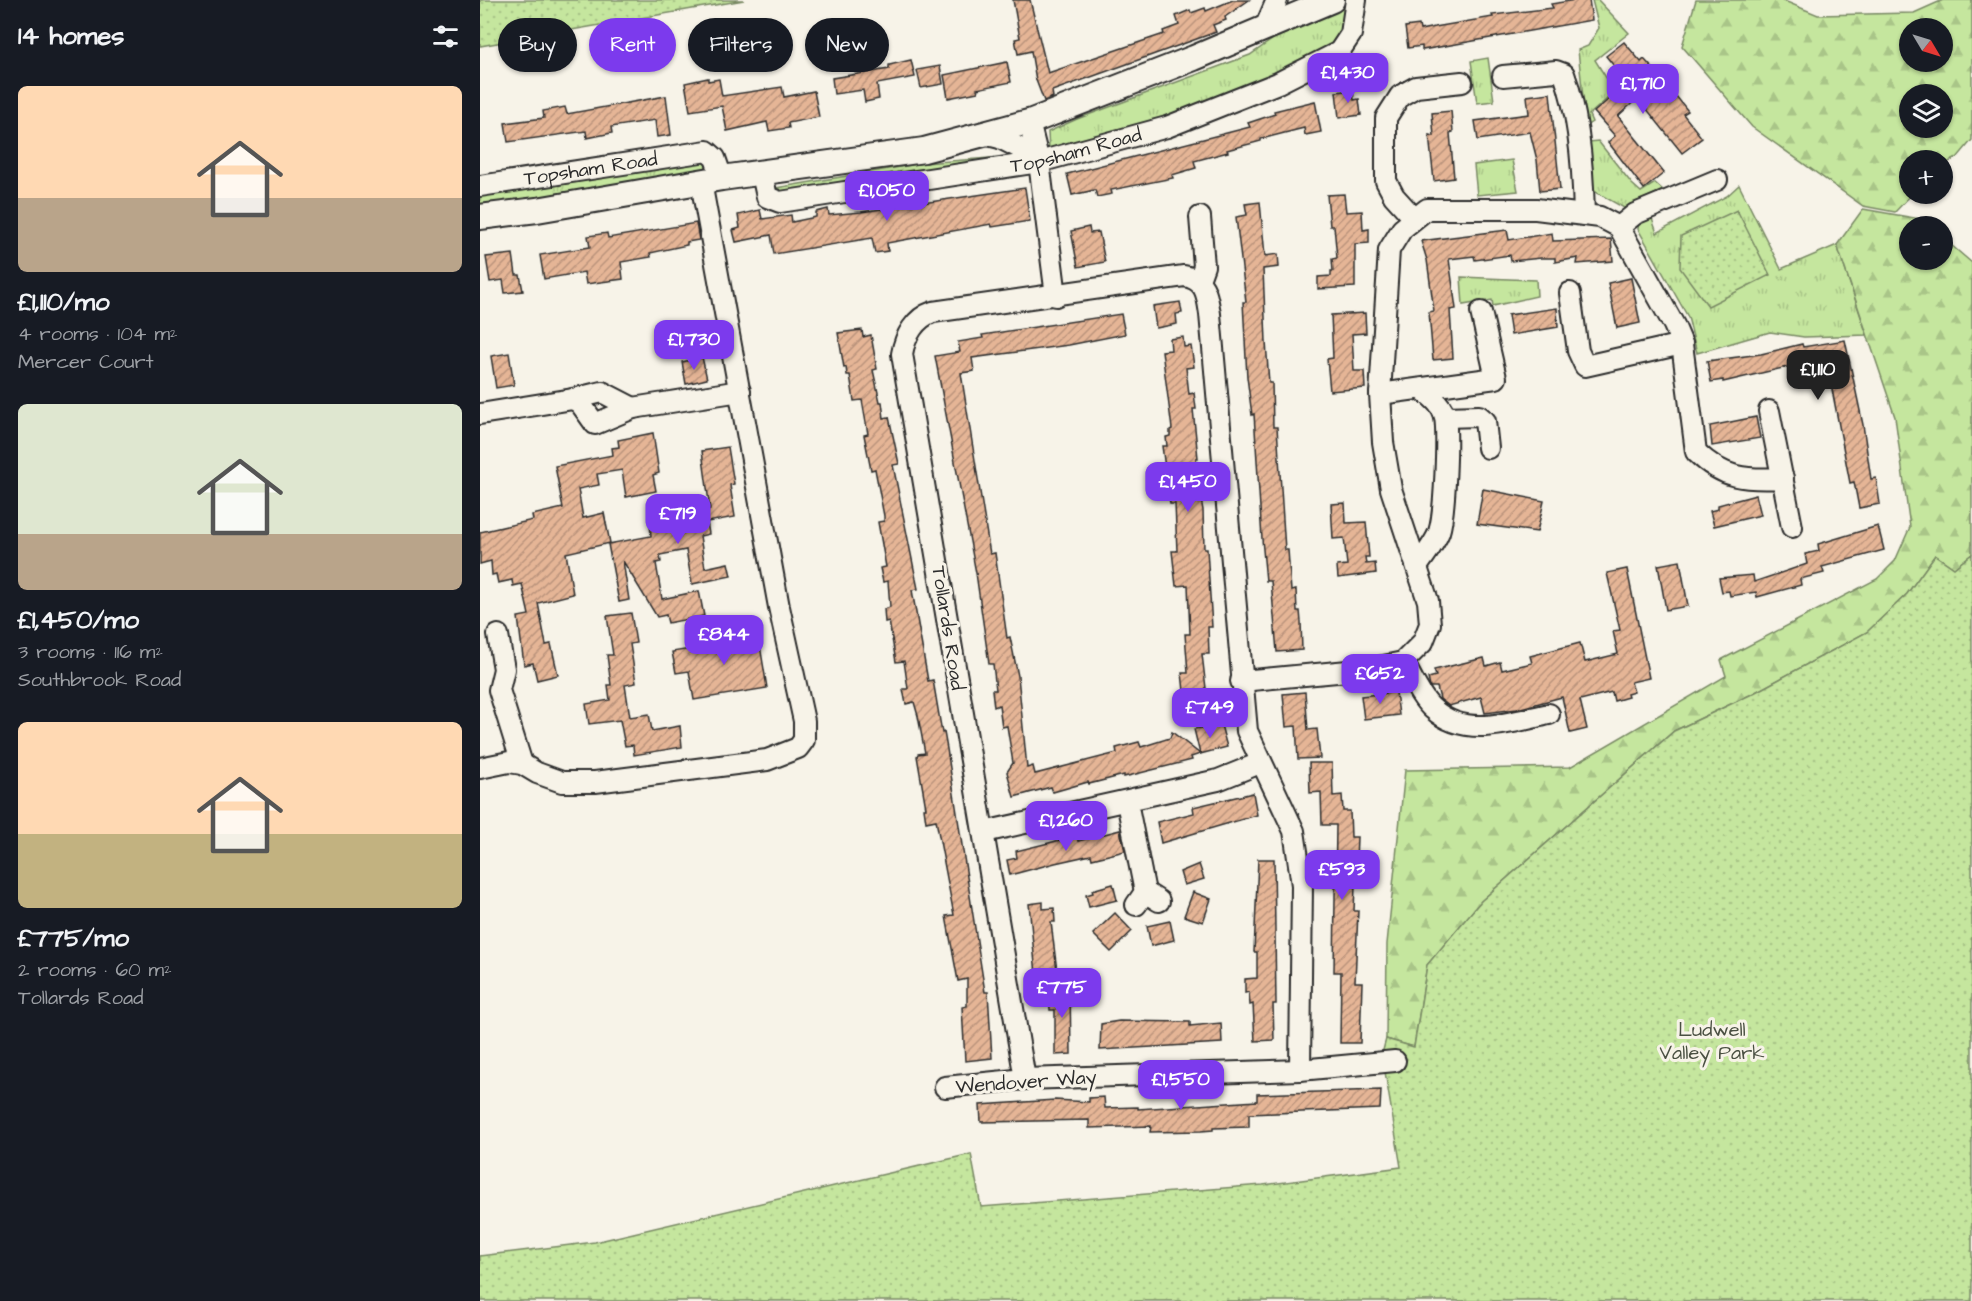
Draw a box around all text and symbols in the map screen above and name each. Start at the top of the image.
text: 14 homes [18,18,124,54]
chip: Buy [498,18,577,72]
chip: Rent [589,18,676,72]
chip: Filters [688,18,793,72]
chip: New [805,18,889,72]
north arrow [1899,18,1953,72]
map controls [1899,18,1953,270]
icon: filters [429,20,462,53]
pin: £1,430 [1299,53,1397,104]
text: £1,430 [1321,58,1375,86]
pin: £1,710 [1594,64,1692,115]
text: £1,710 [1621,69,1665,97]
button: layers [1899,84,1953,138]
street label: Topsham Road [1008,121,1145,180]
icon: home [186,125,294,233]
street label: Topsham Road [522,145,659,193]
button: + [1899,150,1953,204]
pin: £1,050 [838,171,936,222]
text: £1,050 [859,176,915,204]
button: − [1899,216,1953,270]
text: £1,110/mo [18,284,110,320]
text: 4 rooms · 104 m² [18,320,177,348]
pin: £1,730 [645,320,743,371]
text: £1,730 [668,325,720,353]
text: Mercer Court [18,348,154,376]
pin: £1,110 [1769,350,1867,401]
text: £1,110 [1801,355,1835,383]
icon: home [186,443,294,551]
pin: £1,450 [1139,462,1237,513]
text: £1,450 [1159,467,1217,495]
pin: £719 [642,494,714,545]
text: £719 [659,499,697,527]
street label: Tollards Road [924,564,972,692]
text: £1,450/mo [18,602,139,638]
pin: £844 [688,615,760,666]
text: £844 [699,620,749,648]
text: 3 rooms · 116 m² [18,638,163,666]
pin: £652 [1344,654,1416,705]
text: £652 [1356,659,1404,687]
text: Southbrook Road [18,666,181,694]
pin: £749 [1174,688,1246,739]
text: £749 [1186,693,1234,721]
icon: home [186,761,294,869]
pin: £1,260 [1017,801,1115,852]
text: £1,260 [1039,806,1093,834]
pin: £593 [1306,850,1378,901]
text: £593 [1319,855,1365,883]
text: £775/mo [18,920,129,956]
text: 2 rooms · 60 m² [18,956,172,984]
pin: £775 [1026,968,1098,1019]
text: £775 [1037,973,1087,1001]
text: Tollards Road [18,984,143,1012]
park label: Ludwell Valley Park [1659,1016,1765,1068]
pin: £1,550 [1132,1060,1230,1111]
street label: Wendover Way [955,1063,1098,1102]
text: £1,550 [1152,1065,1210,1093]

